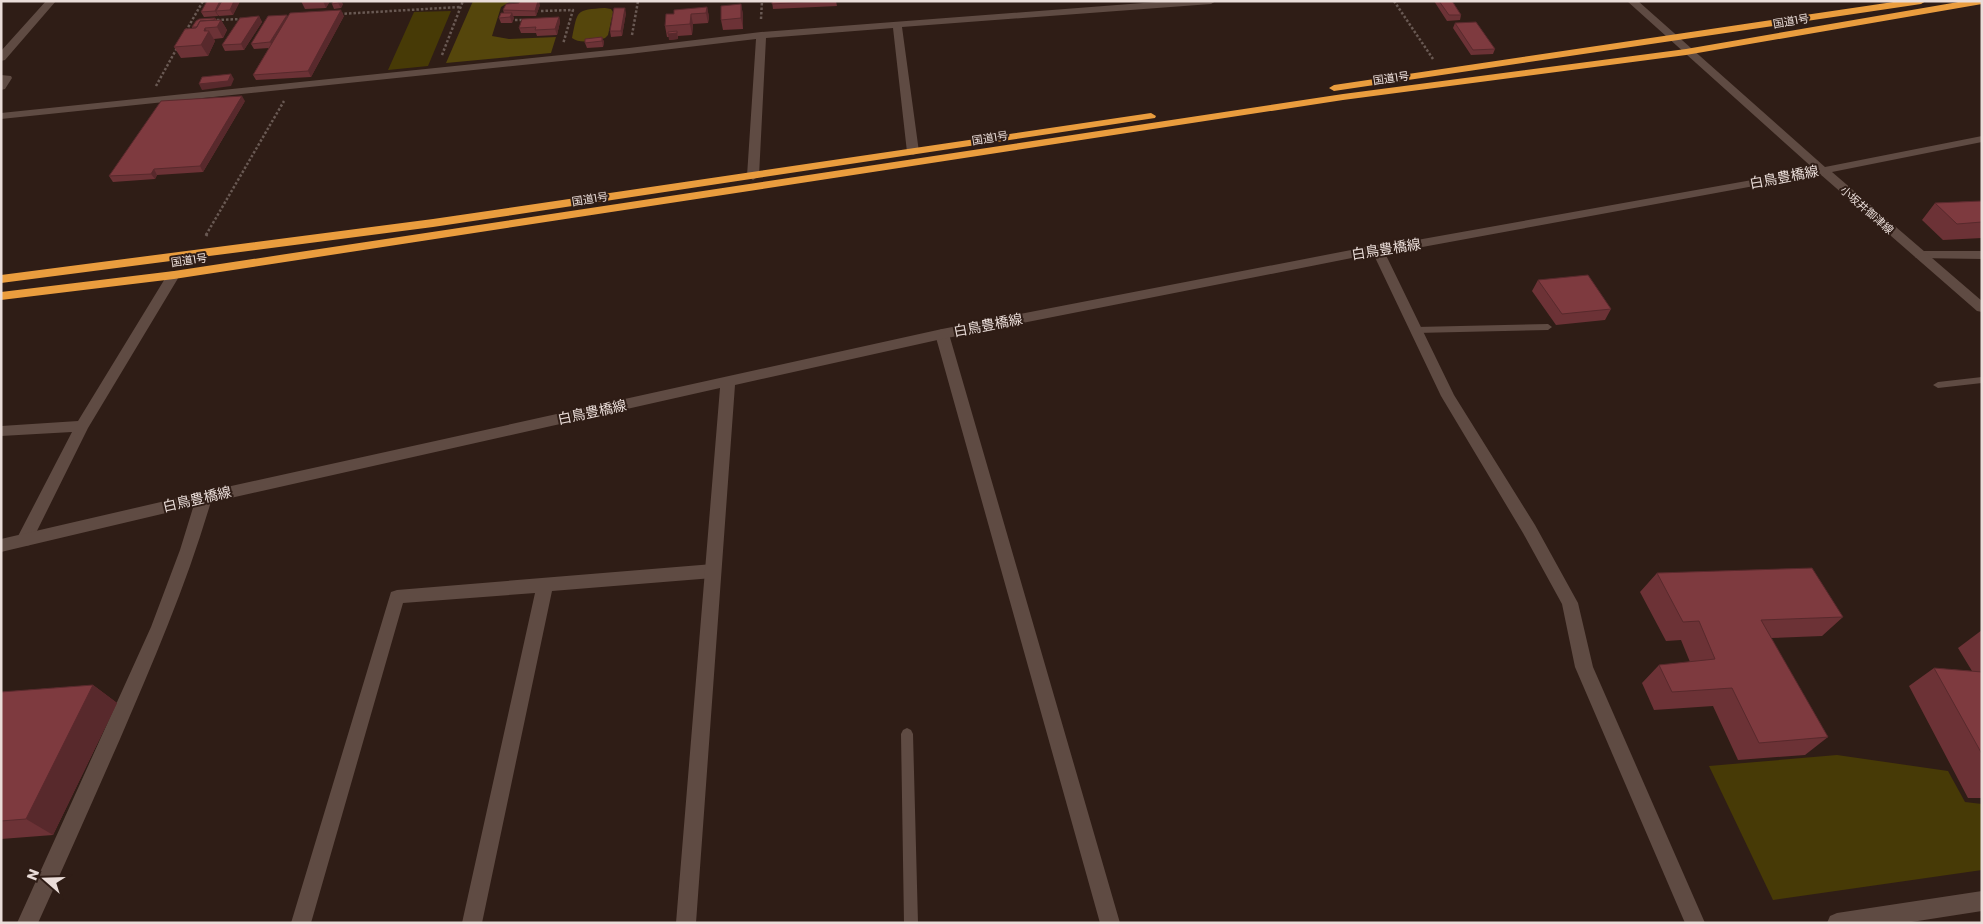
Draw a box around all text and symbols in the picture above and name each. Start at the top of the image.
street label: 国道1号 [1772,10,1810,32]
street label: 国道1号 [1372,68,1410,88]
street label: 国道1号 [971,127,1009,149]
street label: 白鳥豊橋線 [1748,161,1820,193]
street label: 小坂井御津線 [1837,182,1897,238]
street label: 国道1号 [571,188,609,210]
street label: 白鳥豊橋線 [1350,234,1422,264]
street label: 国道1号 [170,250,208,270]
street label: 白鳥豊橋線 [952,309,1024,341]
street label: 白鳥豊橋線 [556,395,628,429]
street label: 白鳥豊橋線 [161,481,233,517]
north arrow [20,854,70,904]
text: N [22,866,44,883]

